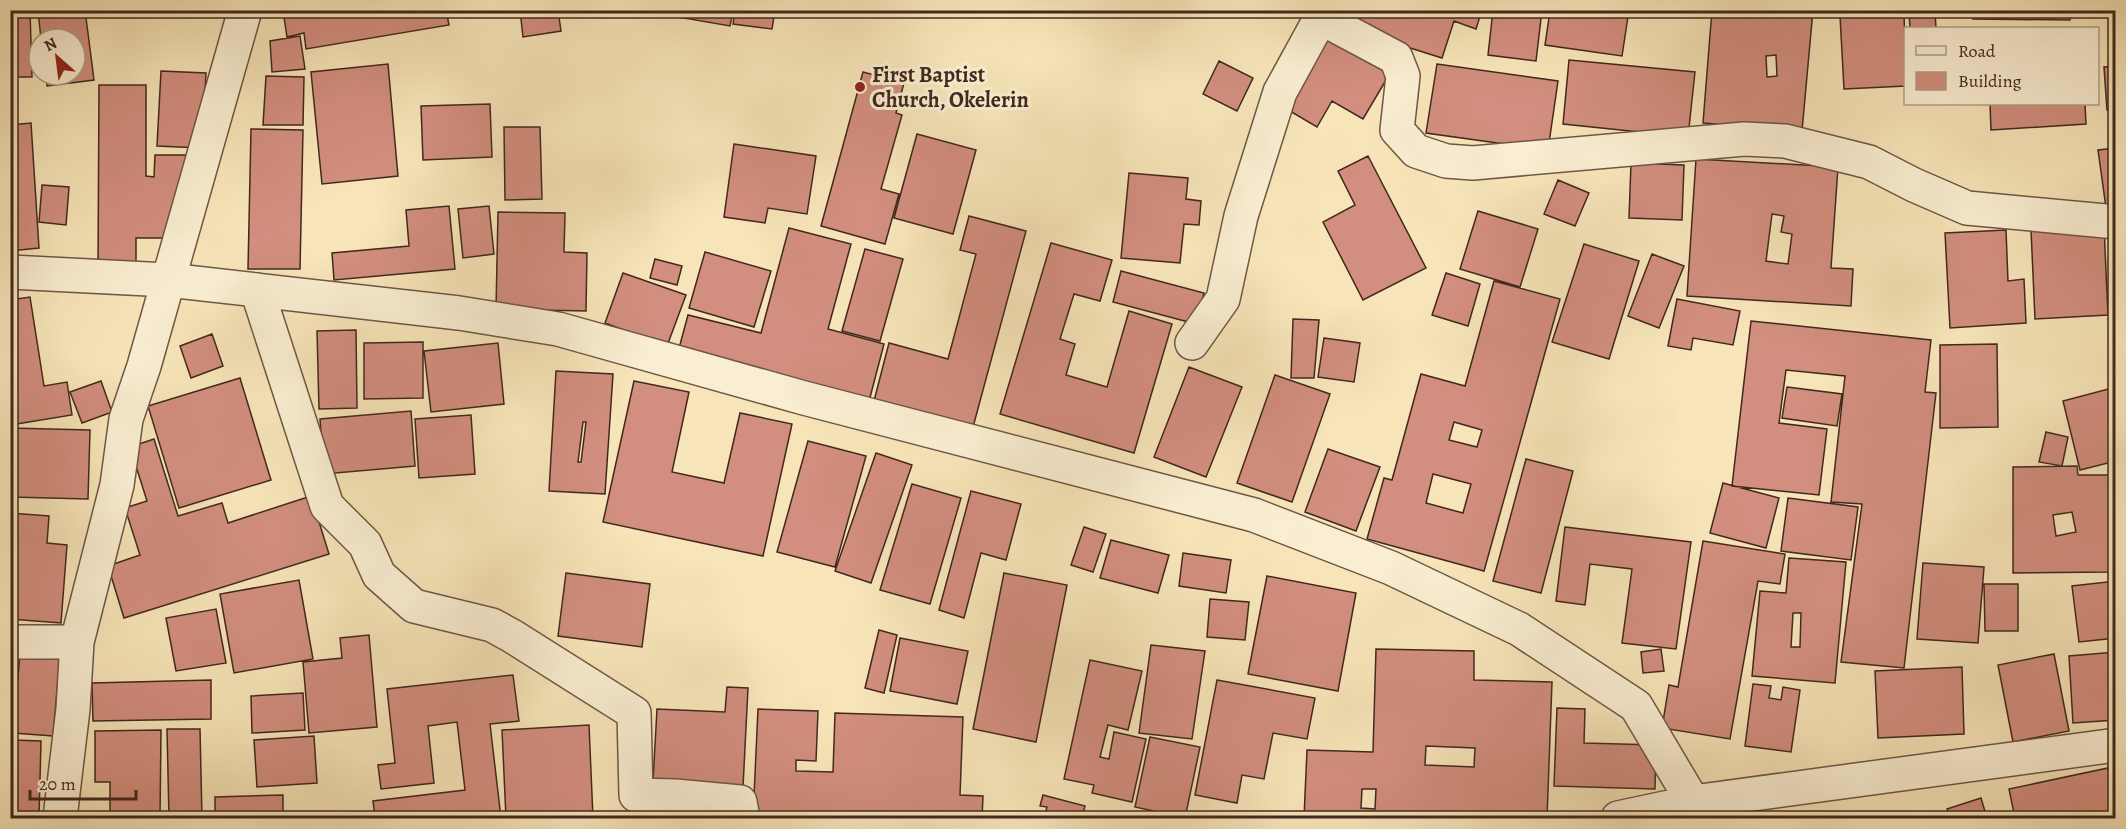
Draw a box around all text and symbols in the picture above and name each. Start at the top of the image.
north arrow [27,27,87,87]
legend [1904,27,2099,105]
text: N [40,32,61,57]
text: Road [1958,39,1996,63]
place label: First Baptist Church, Okelerin [872,60,1029,115]
text: Building [1958,69,2022,93]
marker: First Baptist Church, Okelerin [853,80,867,94]
scale bar [30,763,136,801]
text: 20 m [39,772,76,796]

